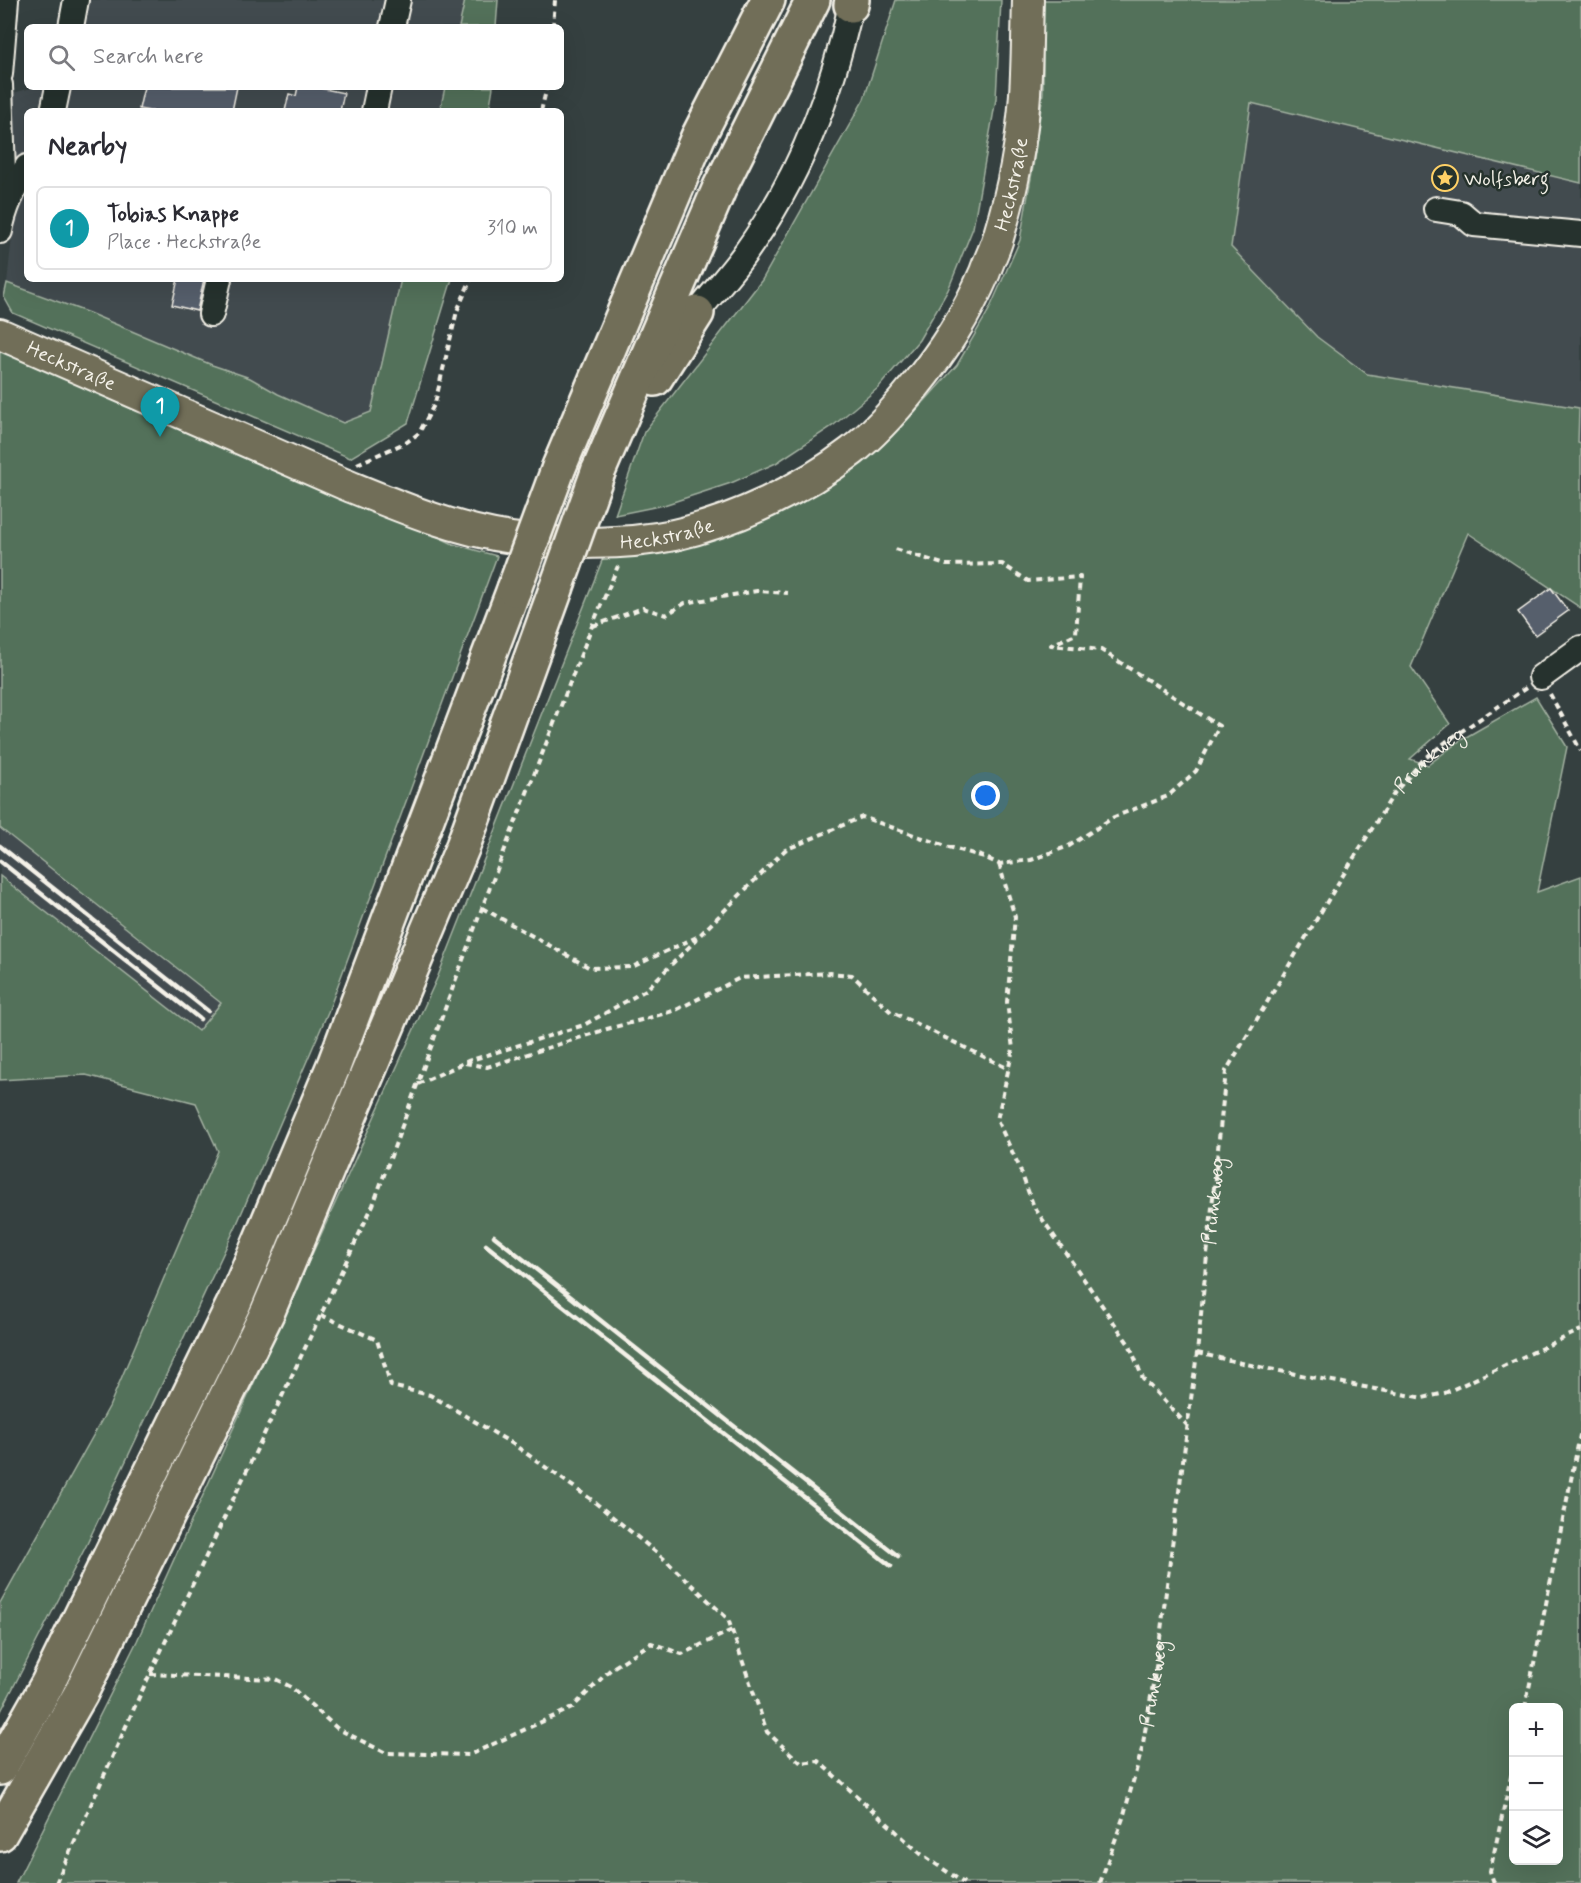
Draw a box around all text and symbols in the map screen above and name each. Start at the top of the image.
search box [24,24,564,90]
icon: search [45,41,78,74]
text: Search here [93,43,204,71]
text: Nearby [48,130,127,164]
street label: Heckstraße [989,136,1035,234]
place icon: Wolfsberg [1430,163,1460,193]
place label: Wolfsberg [1464,166,1549,195]
text: Tobias Knappe [107,201,239,229]
text: 1 [65,215,74,242]
text: 310 m [487,215,538,242]
text: Place · Heckstraße [107,229,261,256]
street label: Heckstraße [22,335,120,398]
pin: 1 [140,388,180,437]
street label: Heckstraße [619,513,718,557]
street label: Prunkweg [1388,721,1471,800]
your location [971,781,1000,810]
street label: Prunkweg [1196,1156,1233,1246]
street label: Prunkweg [1134,1638,1176,1729]
map controls [1509,1703,1563,1865]
button: + [1509,1703,1563,1757]
button: − [1509,1757,1563,1811]
button: layers [1509,1811,1563,1865]

